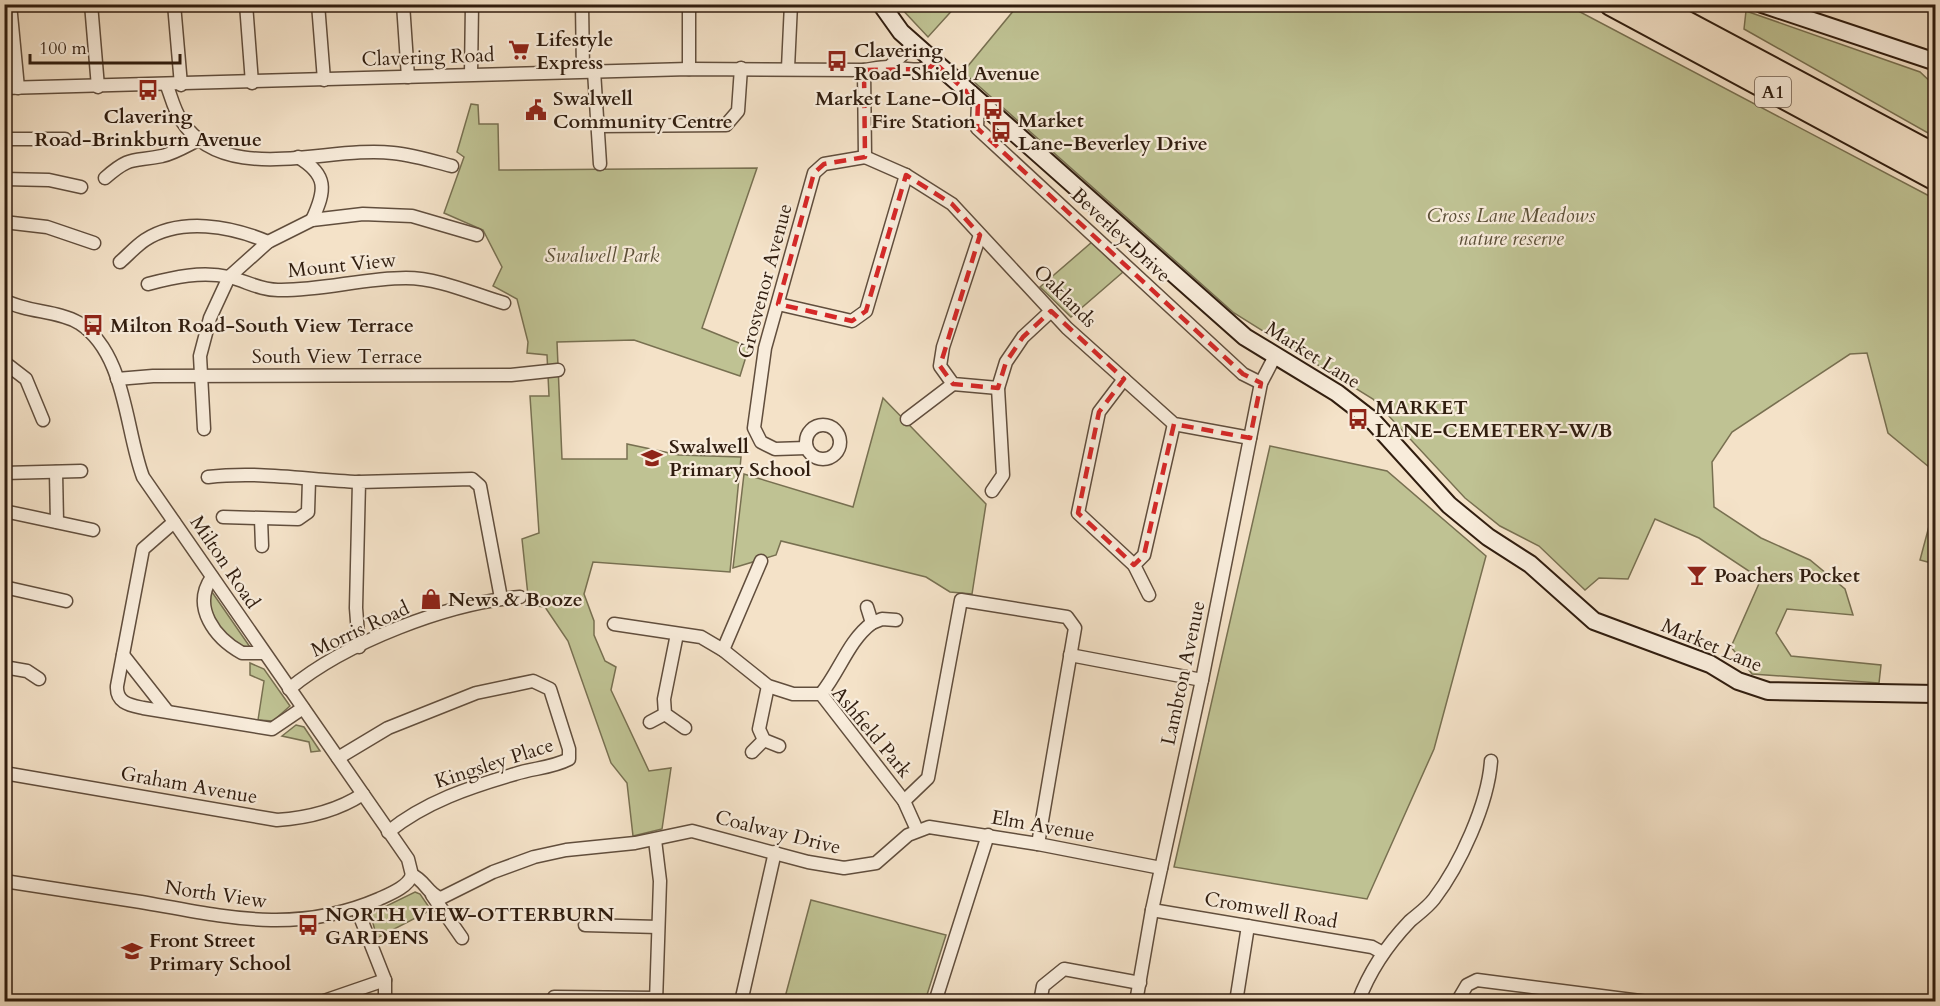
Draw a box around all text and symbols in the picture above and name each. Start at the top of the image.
place label: Lifestyle Express [536,26,613,76]
scale bar [30,27,180,65]
text: 100 m [39,36,87,61]
place label: Clavering Road-Shield Avenue [854,37,1040,87]
supermarket icon: Lifestyle Express [507,38,531,62]
street label: Clavering Road [361,41,495,73]
bus stop icon: Clavering Road-Shield Avenue [825,49,849,73]
road number: A1 [1755,77,1791,107]
bus stop icon: Clavering Road-Brinkburn Avenue [136,78,160,102]
place label: Swalwell Community Centre [553,85,733,135]
place label: Market Lane-Old Fire Station [815,85,977,135]
bus stop icon: Market Lane-Old Fire Station [981,97,1005,121]
public building icon: Swalwell Community Centre [524,98,548,122]
place label: Clavering Road-Brinkburn Avenue [34,103,262,153]
place label: Market Lane-Beverley Drive [1018,107,1208,157]
bus stop icon: Market Lane-Beverley Drive [989,120,1013,144]
street label: Beverley Drive [1065,182,1177,288]
street label: Grosvenor Avenue [731,200,799,362]
park label: Cross Lane Meadows nature reserve [1427,202,1595,252]
park label: Swalwell Park [545,242,659,269]
street label: Mount View [286,246,398,284]
street label: Oaklands [1028,259,1102,333]
place label: Milton Road-South View Terrace [110,312,414,339]
bus stop icon: Milton Road-South View Terrace [81,313,105,337]
street label: Market Lane [1260,315,1366,395]
street label: South View Terrace [252,343,422,370]
place label: MARKET LANE-CEMETERY-W/B [1375,394,1613,444]
bus stop icon: MARKET LANE-CEMETERY-W/B [1346,407,1370,431]
place label: Swalwell Primary School [669,433,811,483]
school or university icon: Swalwell Primary School [640,446,664,470]
street label: Milton Road [184,510,266,614]
place label: Poachers Pocket [1714,562,1860,589]
bar icon: Poachers Pocket [1685,563,1709,587]
place label: News & Booze [448,586,583,613]
shop icon: News & Booze [419,587,443,611]
street label: Morris Road [306,594,414,664]
street label: Lambton Avenue [1155,598,1211,748]
street label: Market Lane [1657,612,1767,678]
street label: Ashfield Park [826,680,918,784]
street label: Kingsley Place [431,731,557,795]
street label: Graham Avenue [118,760,260,810]
street label: Coalway Drive [712,803,844,861]
street label: Elm Avenue [989,804,1097,848]
street label: North View [163,873,269,915]
street label: Cromwell Road [1202,885,1340,935]
place label: NORTH VIEW-OTTERBURN GARDENS [325,901,615,951]
bus stop icon: NORTH VIEW-OTTERBURN GARDENS [296,913,320,937]
place label: Front Street Primary School [149,927,291,977]
school or university icon: Front Street Primary School [120,939,144,963]

